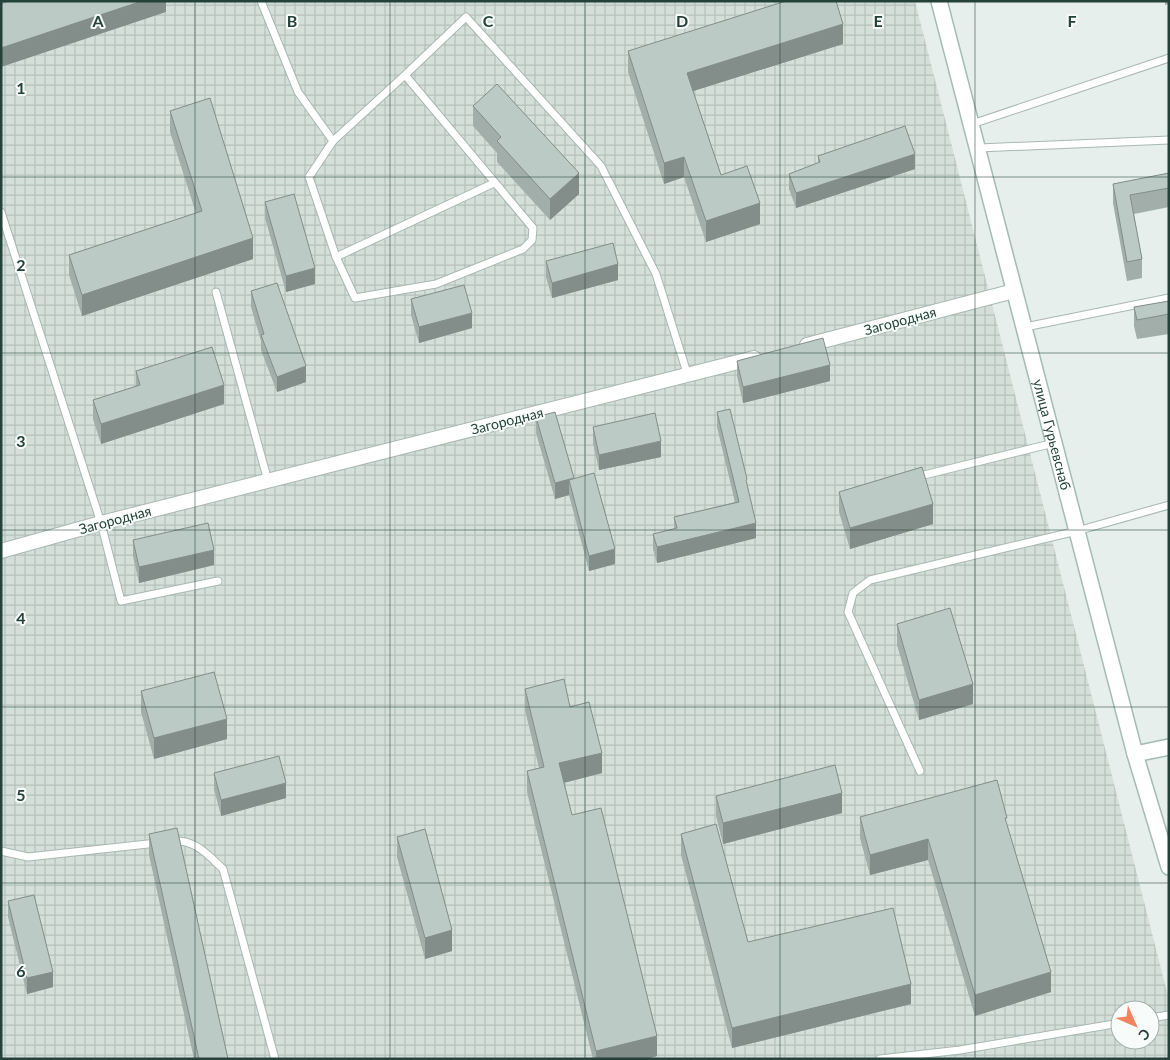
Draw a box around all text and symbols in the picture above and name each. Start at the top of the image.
text: A [91,11,104,30]
text: B [287,11,297,30]
text: C [483,11,494,30]
text: D [676,11,688,30]
text: E [873,11,883,30]
text: F [1067,11,1077,30]
text: 1 [16,78,26,97]
text: 2 [16,255,26,274]
street label: Загородная [862,303,938,338]
street label: улица Гурьевснаб [1030,377,1075,492]
street label: Загородная [469,403,545,438]
text: 3 [16,431,26,450]
street label: Загородная [77,502,153,537]
text: 4 [16,608,26,627]
text: 5 [16,785,26,804]
text: 6 [16,961,26,980]
north arrow [1110,1000,1160,1050]
text: С [1135,1025,1154,1044]

